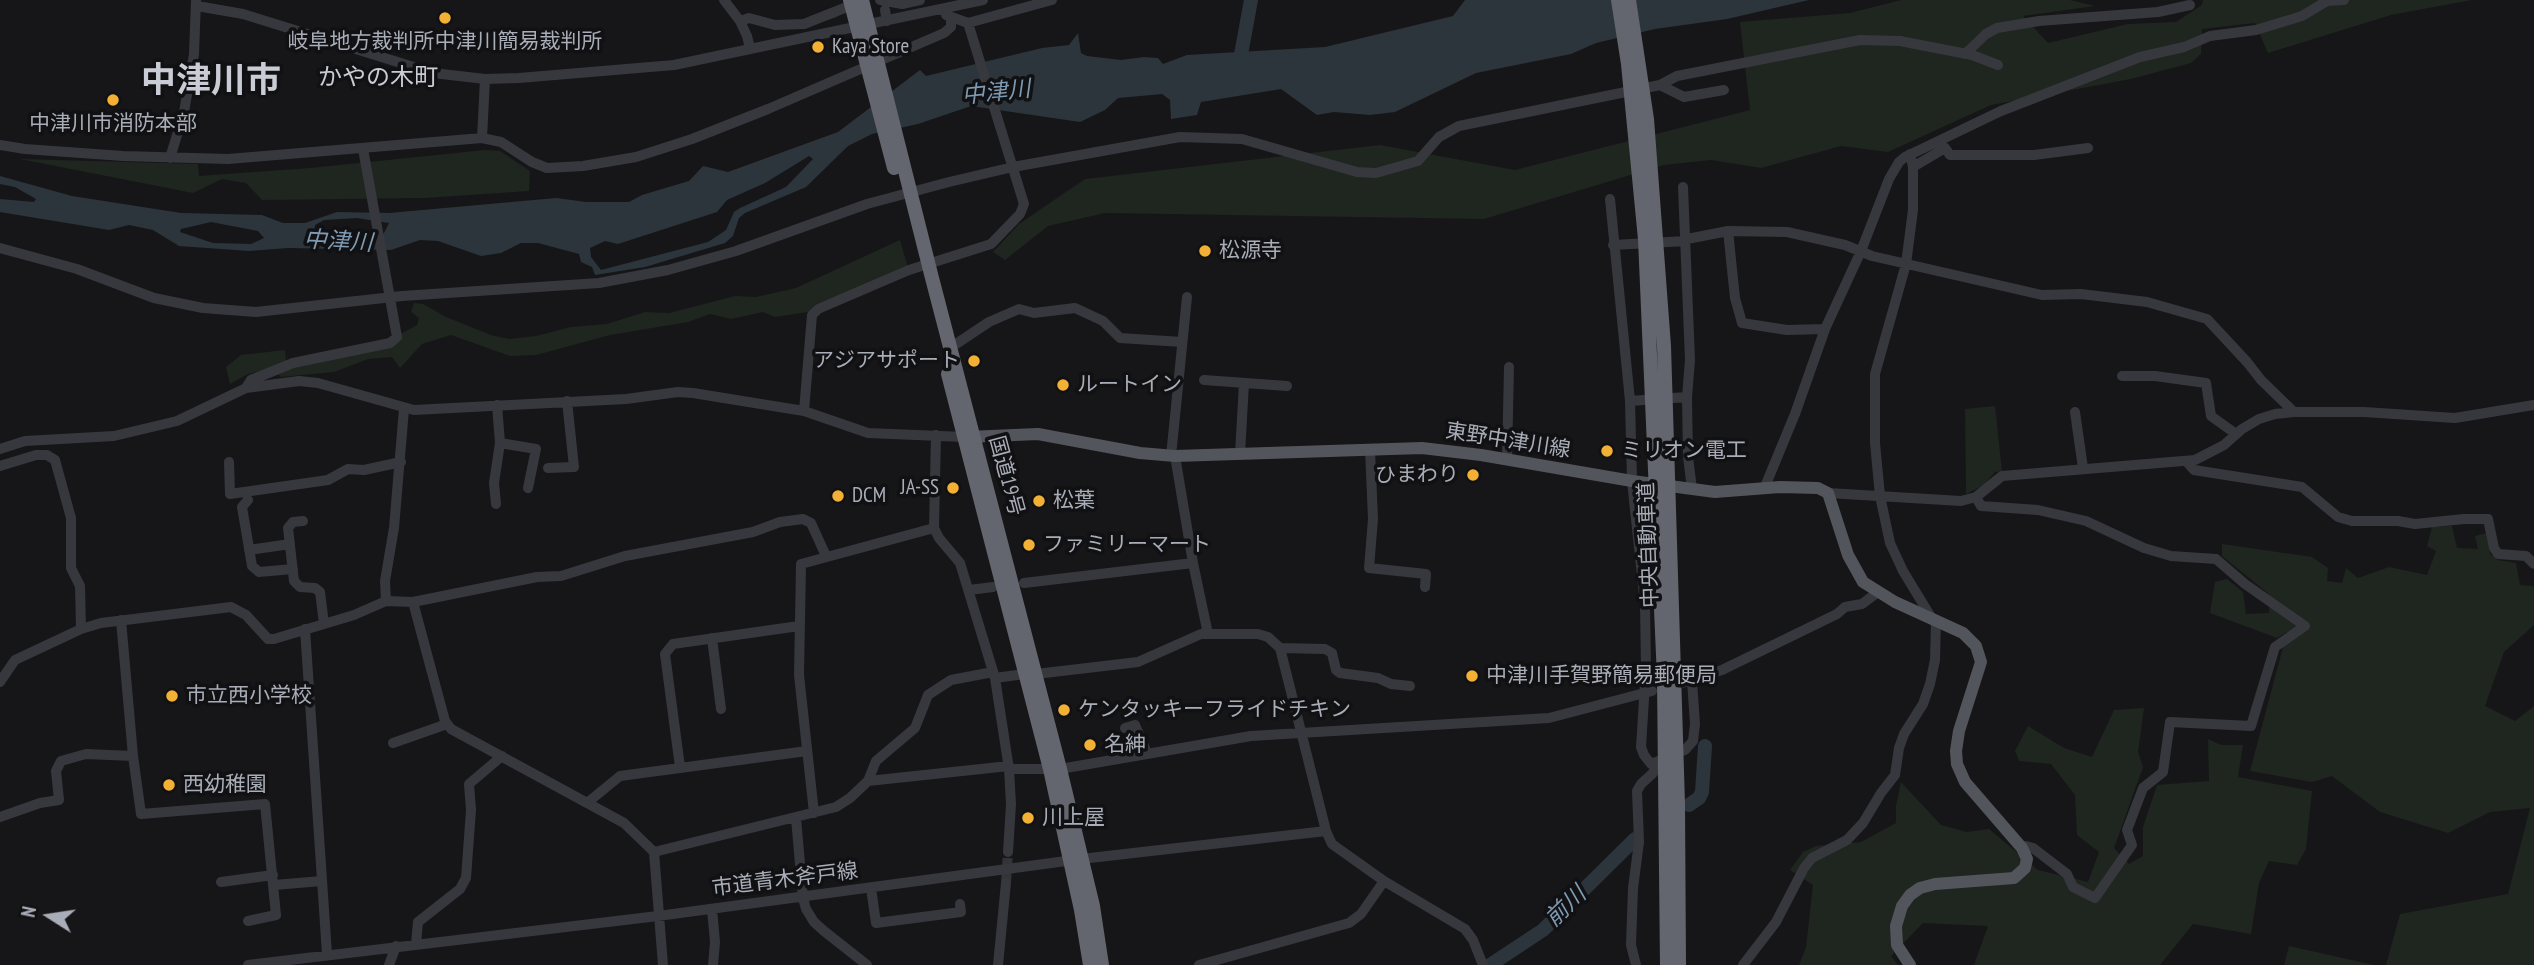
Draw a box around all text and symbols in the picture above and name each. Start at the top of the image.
marker: 岐阜地方裁判所中津川簡易裁判所 [437,10,453,26]
place label: 岐阜地方裁判所中津川簡易裁判所 [288,29,602,55]
place label: Kaya Store [832,34,909,60]
marker: Kaya Store [810,39,826,55]
district label: 中津川市 [141,61,281,103]
district label: かやの木町 [318,64,438,92]
water label: 中津川 [960,76,1032,110]
marker: 中津川市消防本部 [105,92,121,108]
place label: 中津川市消防本部 [29,111,197,137]
water label: 中津川 [303,226,373,258]
place label: 松源寺 [1219,238,1282,264]
marker: 松源寺 [1197,243,1213,259]
place label: アジアサポート [813,348,960,374]
marker: アジアサポート [966,353,982,369]
place label: ルートイン [1077,372,1182,398]
marker: ルートイン [1055,377,1071,393]
street label: 東野中津川線 [1444,419,1572,463]
street label: 国道19号 [983,433,1029,519]
place label: ミリオン電工 [1621,438,1747,464]
marker: ミリオン電工 [1599,443,1615,459]
place label: ひまわり [1375,462,1459,488]
marker: ひまわり [1465,467,1481,483]
place label: JA-SS [901,475,939,501]
marker: JA-SS [945,480,961,496]
street label: 中央自動車道 [1634,482,1664,608]
place label: DCM [852,483,886,509]
marker: DCM [830,488,846,504]
place label: 松葉 [1053,488,1095,514]
marker: 松葉 [1031,493,1047,509]
place label: ファミリーマート [1043,532,1211,558]
marker: ファミリーマート [1021,537,1037,553]
place label: 中津川手賀野簡易郵便局 [1486,663,1717,689]
marker: 中津川手賀野簡易郵便局 [1464,668,1480,684]
place label: 市立西小学校 [186,683,312,709]
marker: 市立西小学校 [164,688,180,704]
place label: ケンタッキーフライドチキン [1078,697,1351,723]
marker: ケンタッキーフライドチキン [1056,702,1072,718]
place label: 名紳 [1104,732,1146,758]
marker: 名紳 [1082,737,1098,753]
place label: 西幼稚園 [183,772,267,798]
marker: 西幼稚園 [161,777,177,793]
place label: 川上屋 [1042,805,1105,831]
marker: 川上屋 [1020,810,1036,826]
street label: 市道青木斧戸線 [711,859,859,901]
north arrow [14,881,84,951]
water label: 前川 [1540,881,1592,933]
text: N [16,904,41,919]

